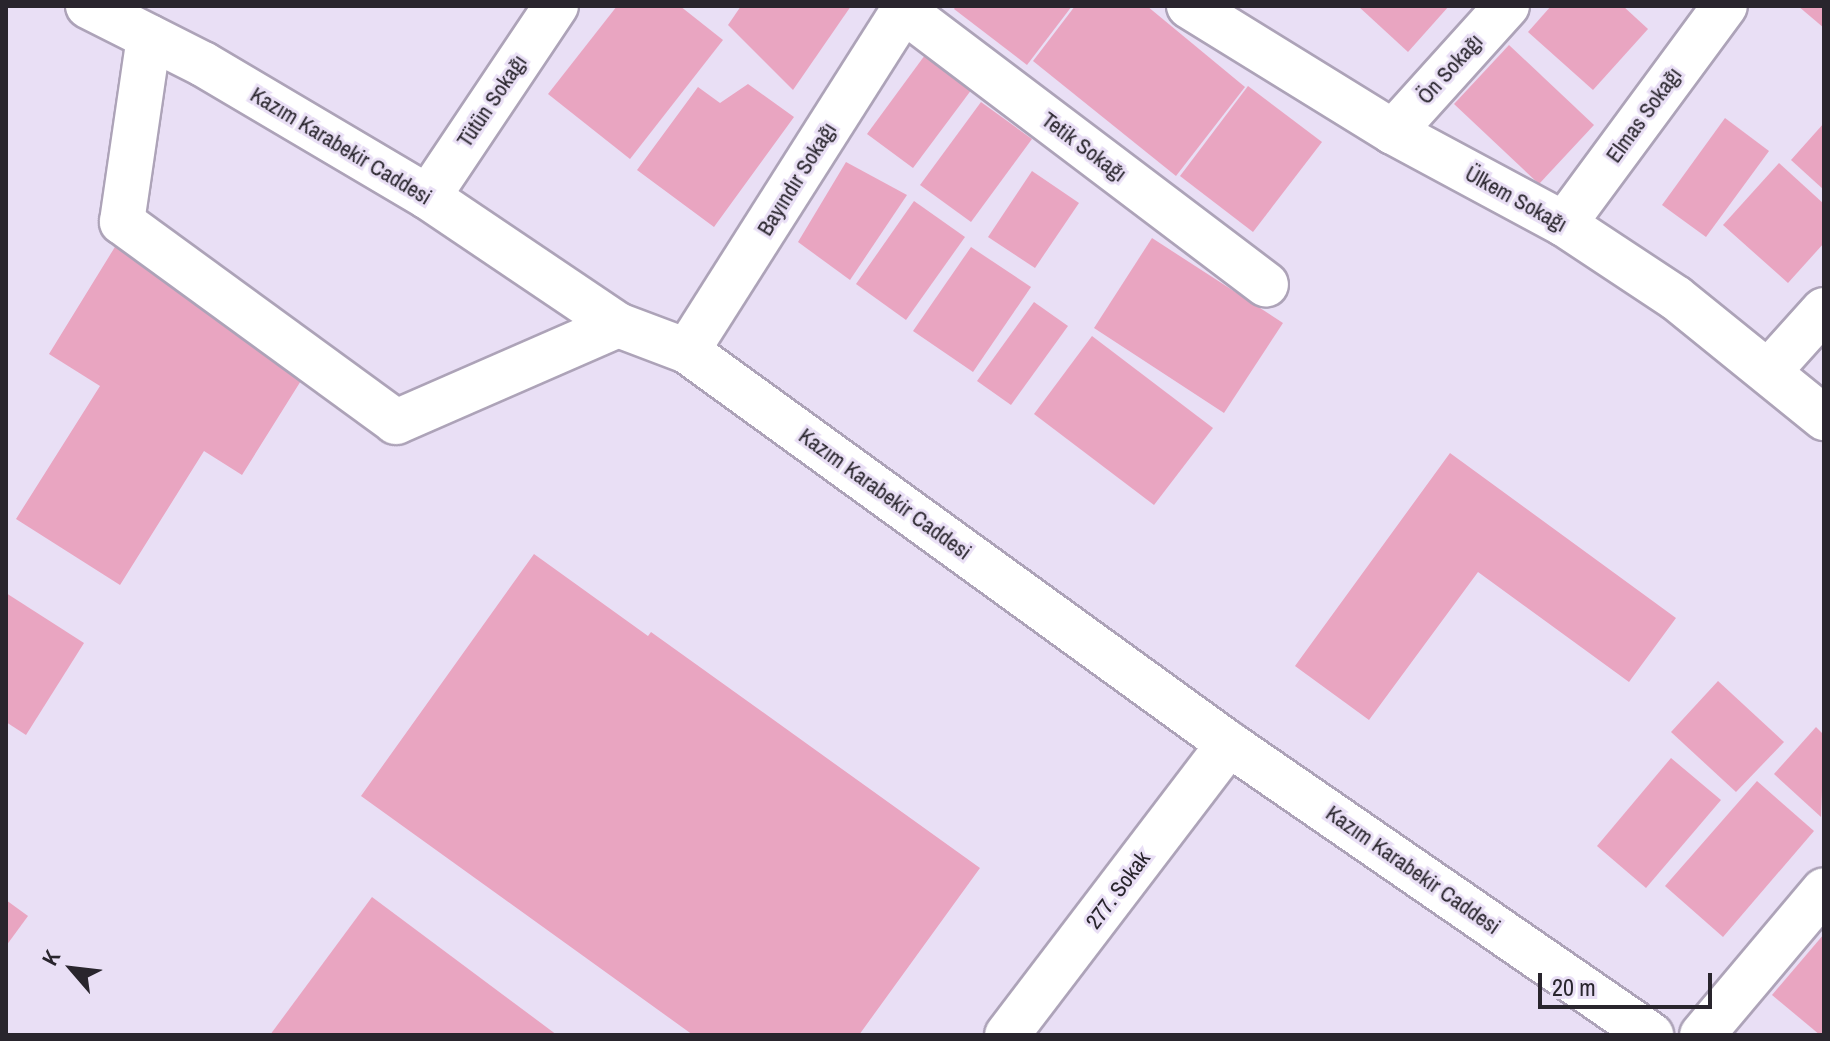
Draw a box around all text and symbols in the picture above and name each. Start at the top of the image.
street label: Ön Sokağı [1412,28,1488,110]
street label: Tütün Sokağı [451,50,533,152]
street label: Elmas Sokağı [1601,62,1687,168]
street label: Kazım Karabekir Caddesi [246,81,436,211]
street label: Tetik Sokağı [1036,107,1132,187]
street label: Bayındır Sokağı [752,118,842,240]
street label: Ülkem Sokağı [1460,160,1572,238]
street label: Kazım Karabekir Caddesi [794,423,976,565]
street label: Kazım Karabekir Caddesi [1321,800,1505,940]
street label: 277. Sokak [1080,846,1156,934]
north arrow [32,929,112,1009]
text: K [35,945,67,971]
scale bar [1542,957,1716,1007]
text: 20 m [1552,971,1596,1003]

